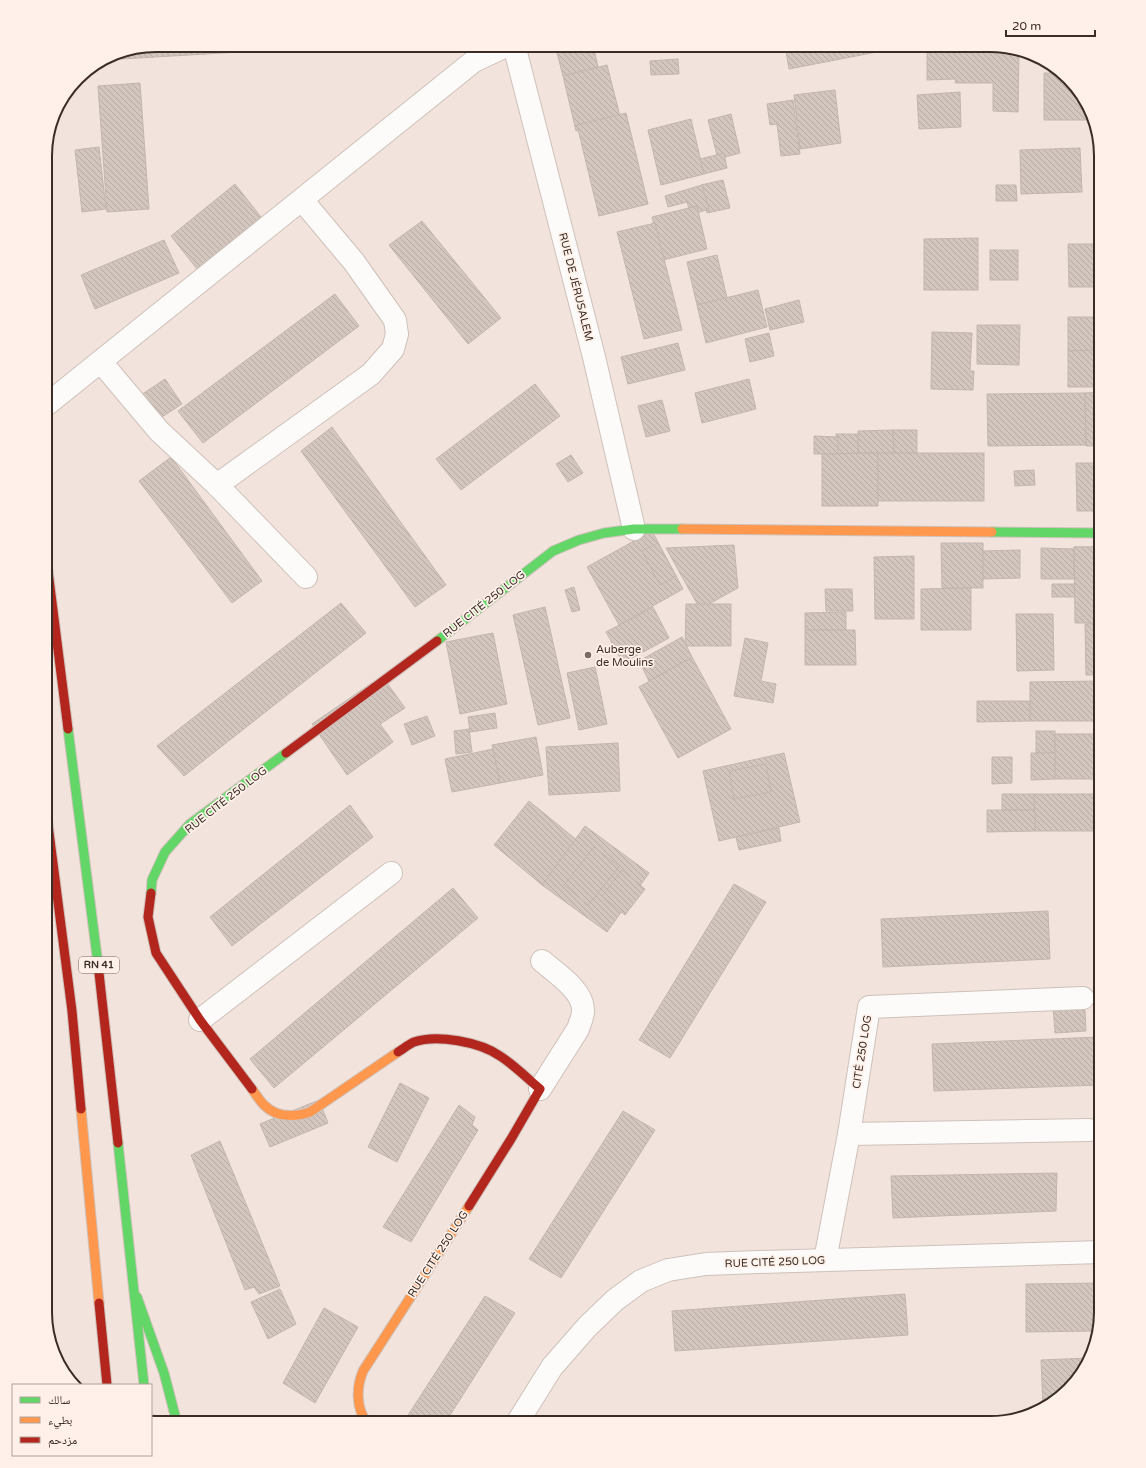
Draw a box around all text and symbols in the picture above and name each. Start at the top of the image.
scale bar [1006,12,1095,38]
text: 20 m [1012,19,1041,33]
street label: RUE DE JÉRUSALEM [556,231,597,343]
street label: RUE CITÉ 250 LOG [440,567,528,640]
place label: Auberge de Moulins [596,643,653,669]
marker: Auberge de Moulins [583,650,593,660]
street label: RUE CITÉ 250 LOG [182,763,270,836]
road number: RN 41 [79,957,119,973]
street label: CITÉ 250 LOG [849,1014,874,1090]
street label: RUE CITÉ 250 LOG [404,1208,471,1300]
street label: RUE CITÉ 250 LOG [724,1253,825,1270]
legend [12,1384,152,1456]
text: سالك [48,1393,70,1407]
text: بطيء [48,1413,72,1430]
text: مزدحم [48,1433,77,1448]

